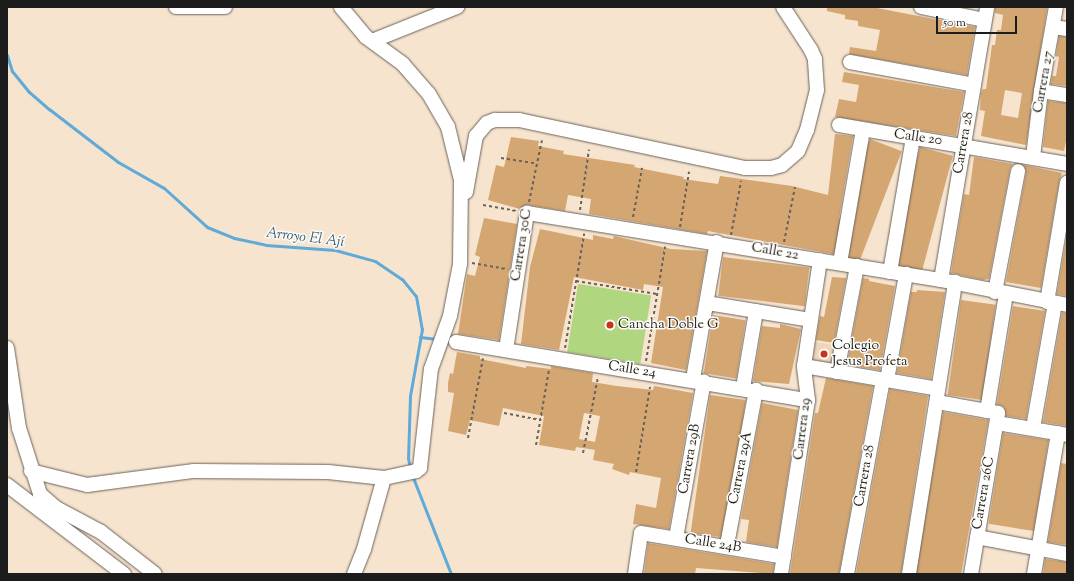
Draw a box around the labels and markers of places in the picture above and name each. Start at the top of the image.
place label: Cancha Doble G [618,317,719,333]
marker: Cancha Doble G [605,320,615,330]
place label: Colegio Jesus Profeta [832,338,907,370]
marker: Colegio Jesus Profeta [819,349,829,359]

